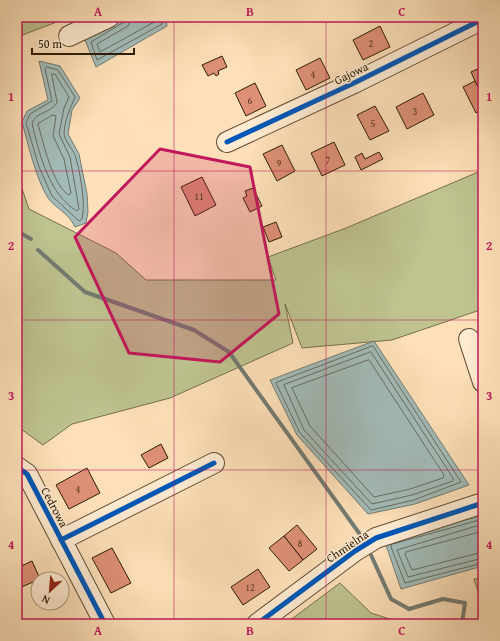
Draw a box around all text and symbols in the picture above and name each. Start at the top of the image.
text: A [94,2,103,21]
text: B [246,2,254,21]
text: C [398,2,406,21]
scale bar [32,30,134,56]
text: 50 m [38,35,62,52]
house number: 2 [369,36,374,51]
street label: Gajowa [331,57,371,89]
house number: 4 [311,67,316,82]
text: 1 [8,87,14,106]
text: 1 [486,87,492,106]
house number: 6 [248,93,253,108]
house number: 3 [413,104,418,119]
house number: 5 [371,116,376,131]
house number: 7 [326,152,331,167]
house number: 9 [277,156,282,171]
house number: 11 [194,189,204,204]
text: 2 [8,236,15,255]
text: 2 [486,236,493,255]
text: 3 [8,386,14,405]
text: 3 [486,386,492,405]
house number: 4 [76,482,81,497]
street label: Cedrowa [37,484,73,530]
street label: Chmielna [322,525,372,566]
text: 4 [8,535,15,554]
text: 4 [486,535,493,554]
house number: 8 [298,536,303,551]
north arrow [30,571,70,611]
house number: 12 [245,580,255,595]
text: N [38,591,52,609]
text: A [94,621,103,640]
text: B [246,621,254,640]
text: C [398,621,406,640]

